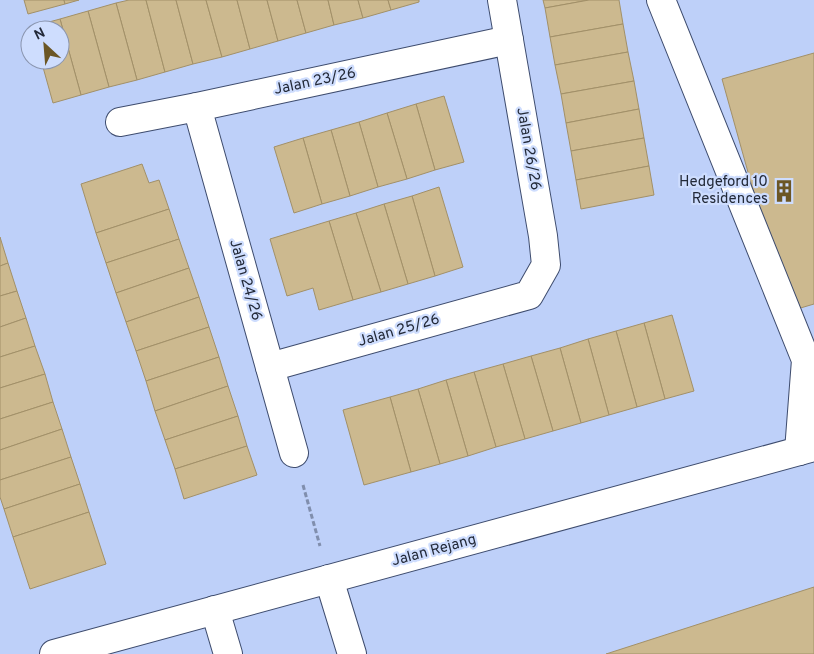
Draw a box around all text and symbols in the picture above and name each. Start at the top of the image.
north arrow [20,20,70,70]
text: N [32,25,48,45]
street label: Jalan 23/26 [272,64,358,100]
street label: Jalan 26/26 [511,106,545,192]
place label: Hedgeford 10 Residences [679,173,768,209]
building icon: Hedgeford 10 Residences [771,178,797,204]
street label: Jalan 24/26 [224,237,266,323]
street label: Jalan 25/26 [356,310,442,352]
street label: Jalan Rejang [390,531,478,571]

